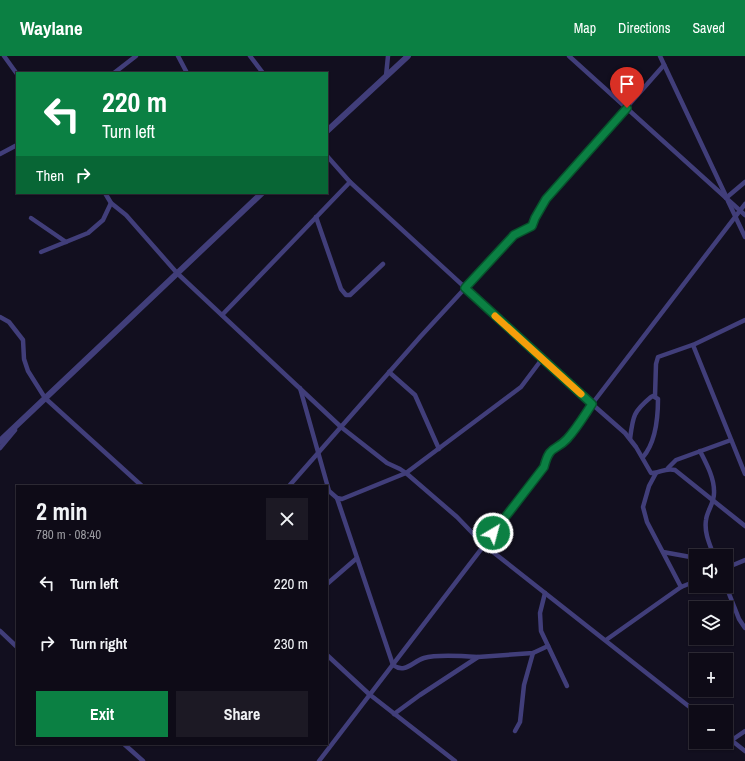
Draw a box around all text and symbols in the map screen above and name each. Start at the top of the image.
text: Waylane [20,15,83,41]
text: Map [574,19,596,37]
text: Directions [618,19,670,37]
text: Saved [692,19,725,37]
pin [610,67,644,108]
icon: arrive [616,73,638,95]
text: 220 m [102,83,167,121]
icon: left [36,88,88,140]
text: Turn left [102,119,155,144]
icon: right [72,164,94,186]
text: Then [36,165,64,186]
text: 2 min [36,495,87,527]
button: close [266,498,308,540]
position arrow [472,512,514,554]
text: 780 m · 08:40 [36,526,101,543]
map controls [689,549,733,749]
button: sound [689,549,733,593]
icon: left [36,572,58,594]
text: Turn left [70,573,118,594]
text: 220 m [274,573,308,594]
button: layers [689,601,733,645]
icon: right [36,632,58,654]
text: Turn right [70,633,127,654]
text: 230 m [274,633,308,654]
button: + [689,653,733,697]
button: Exit [36,691,168,737]
button: Share [176,691,308,737]
button: − [689,705,733,749]

